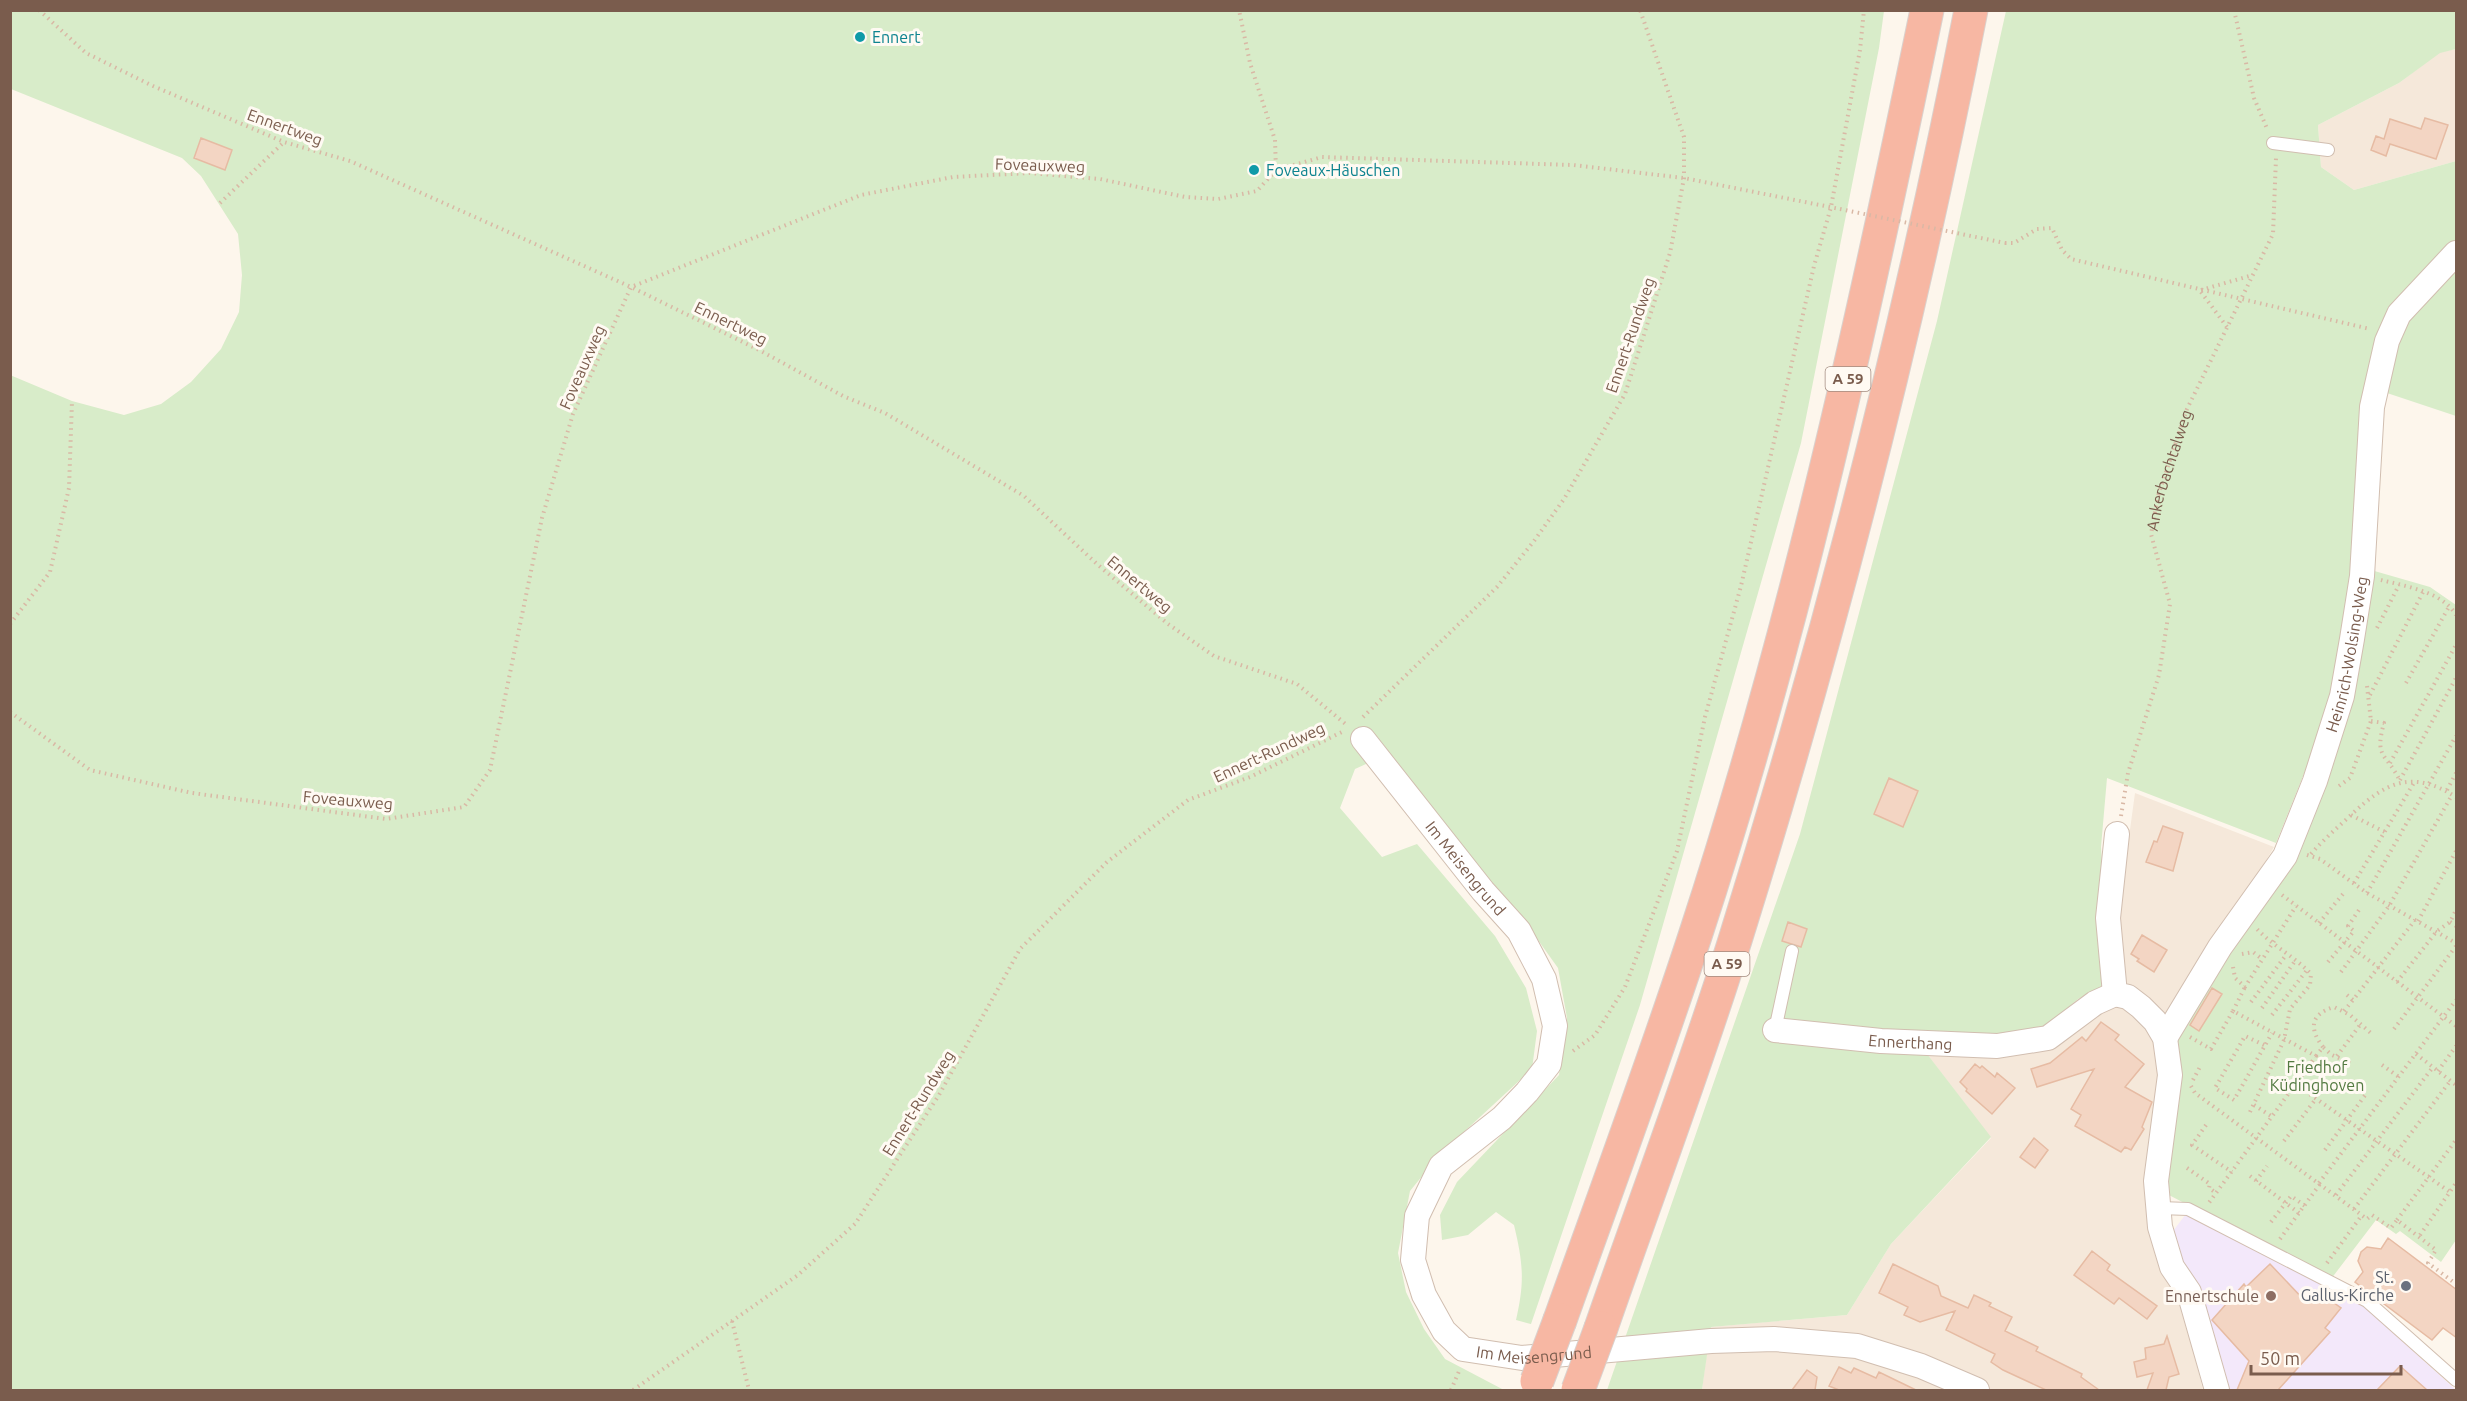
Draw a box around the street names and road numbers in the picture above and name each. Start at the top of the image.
street label: Ennertweg [245,105,325,149]
street label: Foveauxweg [995,154,1085,176]
street label: Ennert-Rundweg [1602,275,1658,395]
street label: Ennertweg [692,298,770,348]
street label: Foveauxweg [555,322,609,412]
road number: A 59 [1826,367,1870,391]
street label: Ankerbachtalweg [2143,407,2195,532]
street label: Ennertweg [1104,552,1176,616]
street label: Heinrich-Wolsing-Weg [2322,575,2371,734]
street label: Ennert-Rundweg [1211,718,1327,786]
street label: Foveauxweg [302,787,394,813]
street label: Im Meisengrund [1422,817,1509,919]
road number: A 59 [1704,952,1750,976]
street label: Ennerthang [1867,1031,1953,1053]
street label: Ennert-Rundweg [878,1047,958,1159]
street label: Im Meisengrund [1475,1342,1593,1367]

